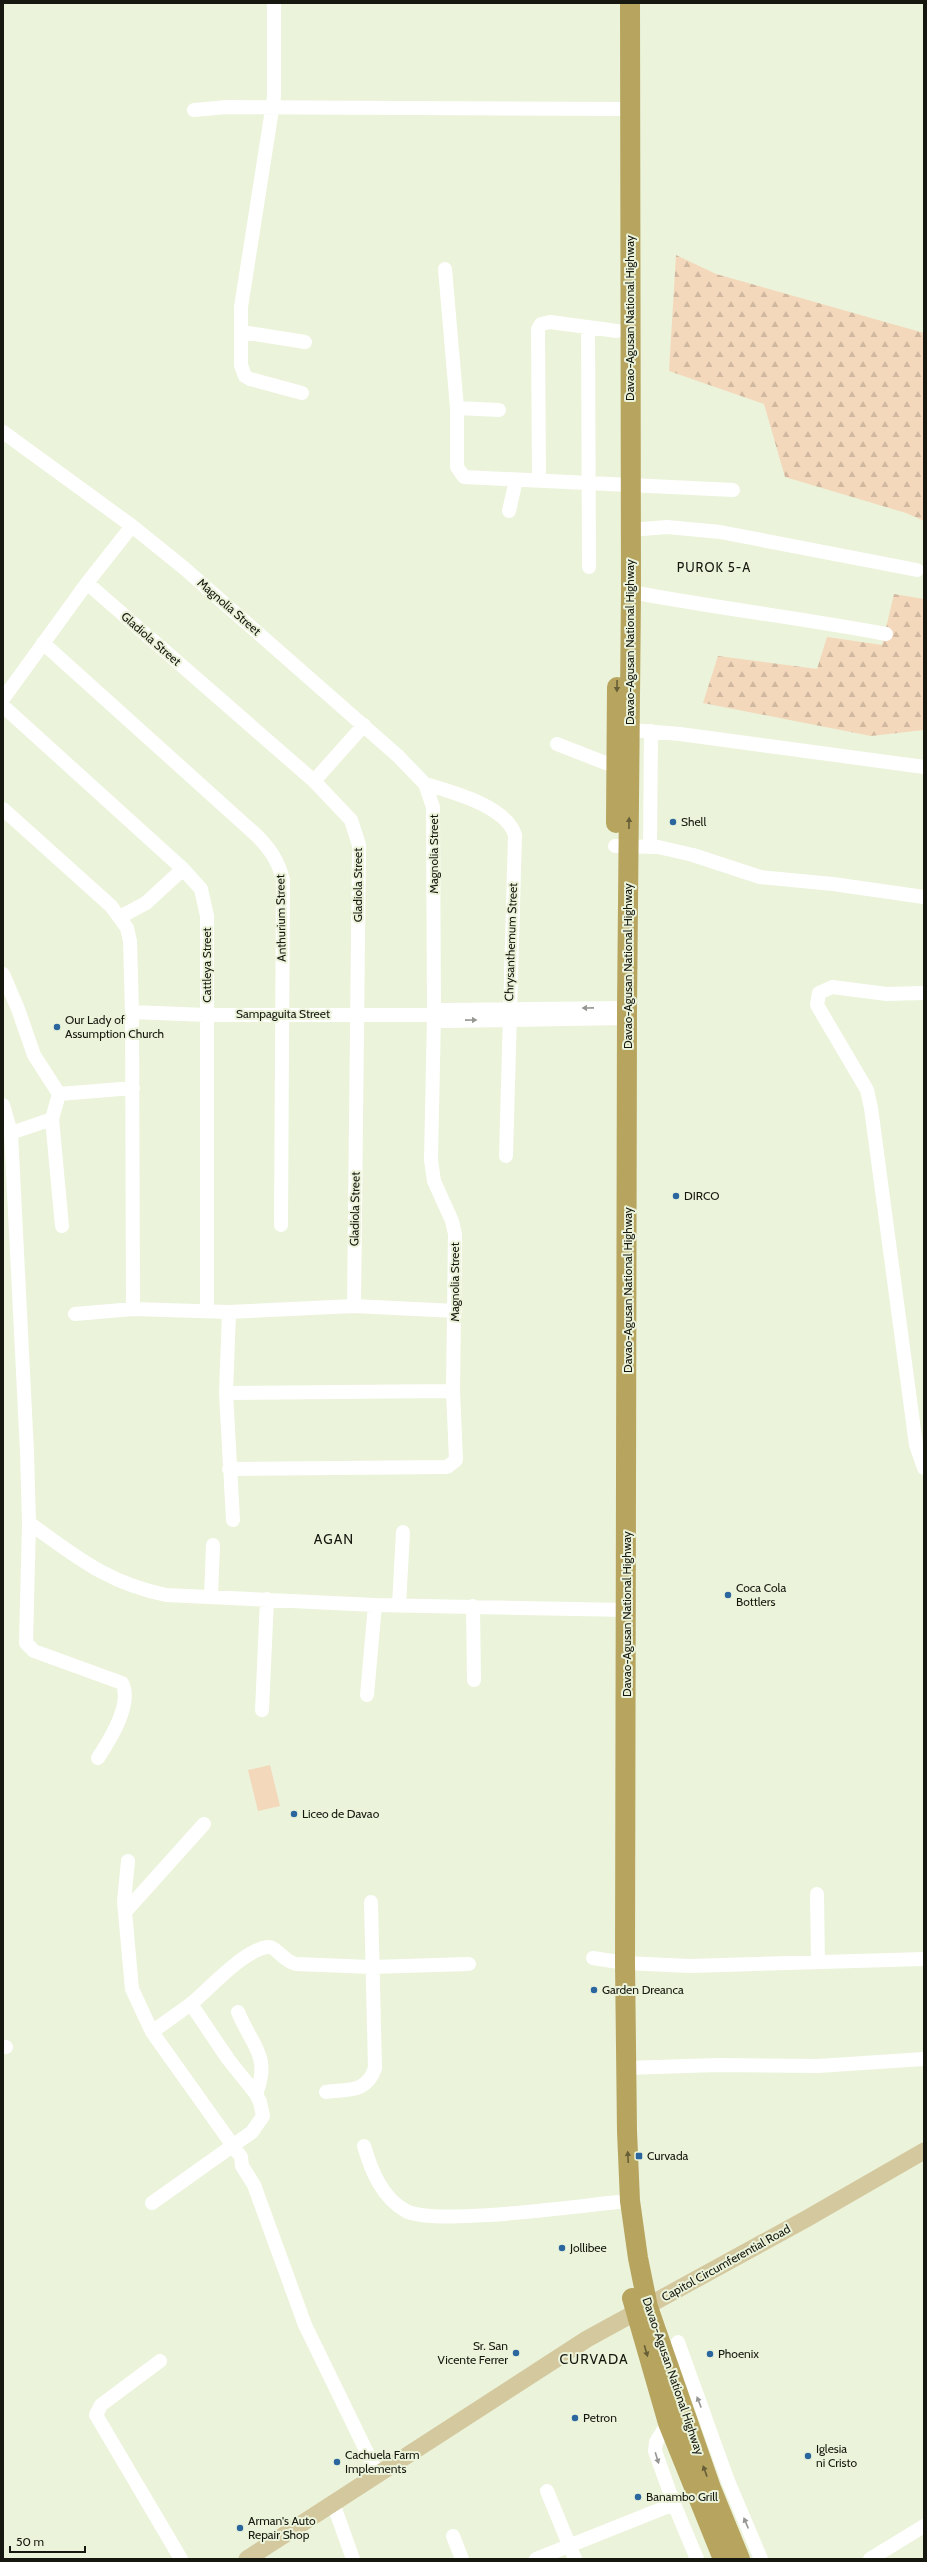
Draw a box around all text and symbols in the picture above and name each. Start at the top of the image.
street label: Davao-Agusan National Highway [622,235,637,401]
street label: Davao-Agusan National Highway [622,559,637,725]
district label: PUROK 5-A [677,559,751,575]
street label: Magnolia Street [194,575,264,638]
street label: Gladiola Street [118,609,184,669]
one-way arrow [614,680,620,693]
street label: Magnolia Street [426,814,441,894]
place label: Shell [681,814,706,829]
one-way arrow [626,816,632,829]
marker: Shell [668,817,678,827]
street label: Gladiola Street [350,848,365,922]
street label: Anthurium Street [272,874,289,962]
street label: Chrysanthemum Street [501,882,520,1002]
street label: Davao-Agusan National Highway [620,883,635,1049]
street label: Cattleya Street [199,927,214,1003]
one-way arrow [581,1005,594,1011]
street label: Sampaguita Street [236,1006,330,1021]
place label: Our Lady of Assumption Church [65,1012,164,1041]
one-way arrow [465,1017,478,1023]
marker: Our Lady of Assumption Church [52,1022,62,1032]
street label: Gladiola Street [346,1172,363,1246]
place label: DIRCO [684,1188,719,1203]
marker: DIRCO [671,1191,681,1201]
street label: Davao-Agusan National Highway [620,1207,635,1373]
street label: Magnolia Street [447,1242,462,1322]
district label: AGAN [314,1530,354,1548]
street label: Davao-Agusan National Highway [619,1531,634,1697]
place label: Coca Cola Bottlers [736,1580,786,1609]
marker: Coca Cola Bottlers [723,1590,733,1600]
place label: Liceo de Davao [302,1806,380,1821]
marker: Liceo de Davao [289,1809,299,1819]
place label: Garden Dreanca [602,1982,684,1997]
marker: Garden Dreanca [589,1985,599,1995]
place label: Curvada [647,2148,689,2163]
one-way arrow [625,2151,632,2163]
marker: Curvada [634,2151,644,2161]
street label: Capitol Circumferential Road [659,2221,793,2304]
place label: Jollibee [569,2240,607,2255]
marker: Jollibee [557,2243,567,2253]
street label: Davao-Agusan National Highway [639,2295,708,2457]
place label: Sr. San Vicente Ferrer [437,2338,508,2367]
one-way arrow [643,2345,649,2357]
place label: Phoenix [718,2346,759,2361]
marker: Sr. San Vicente Ferrer [511,2348,521,2358]
marker: Phoenix [705,2349,715,2359]
district label: CURVADA [559,2350,629,2368]
one-way arrow [695,2396,701,2408]
place label: Petron [583,2410,617,2425]
marker: Petron [570,2413,580,2423]
place label: Iglesia ni Cristo [816,2441,858,2470]
place label: Cachuela Farm Implements [345,2447,420,2476]
marker: Iglesia ni Cristo [803,2451,813,2461]
one-way arrow [654,2453,660,2465]
marker: Cachuela Farm Implements [332,2457,342,2467]
one-way arrow [702,2464,708,2476]
place label: Banambo Grill [646,2489,718,2504]
marker: Banambo Grill [633,2492,643,2502]
place label: Arman's Auto Repair Shop [248,2513,316,2542]
one-way arrow [743,2518,749,2529]
marker: Arman's Auto Repair Shop [235,2523,245,2533]
scale bar [10,2528,85,2554]
text: 50 m [16,2534,44,2549]

